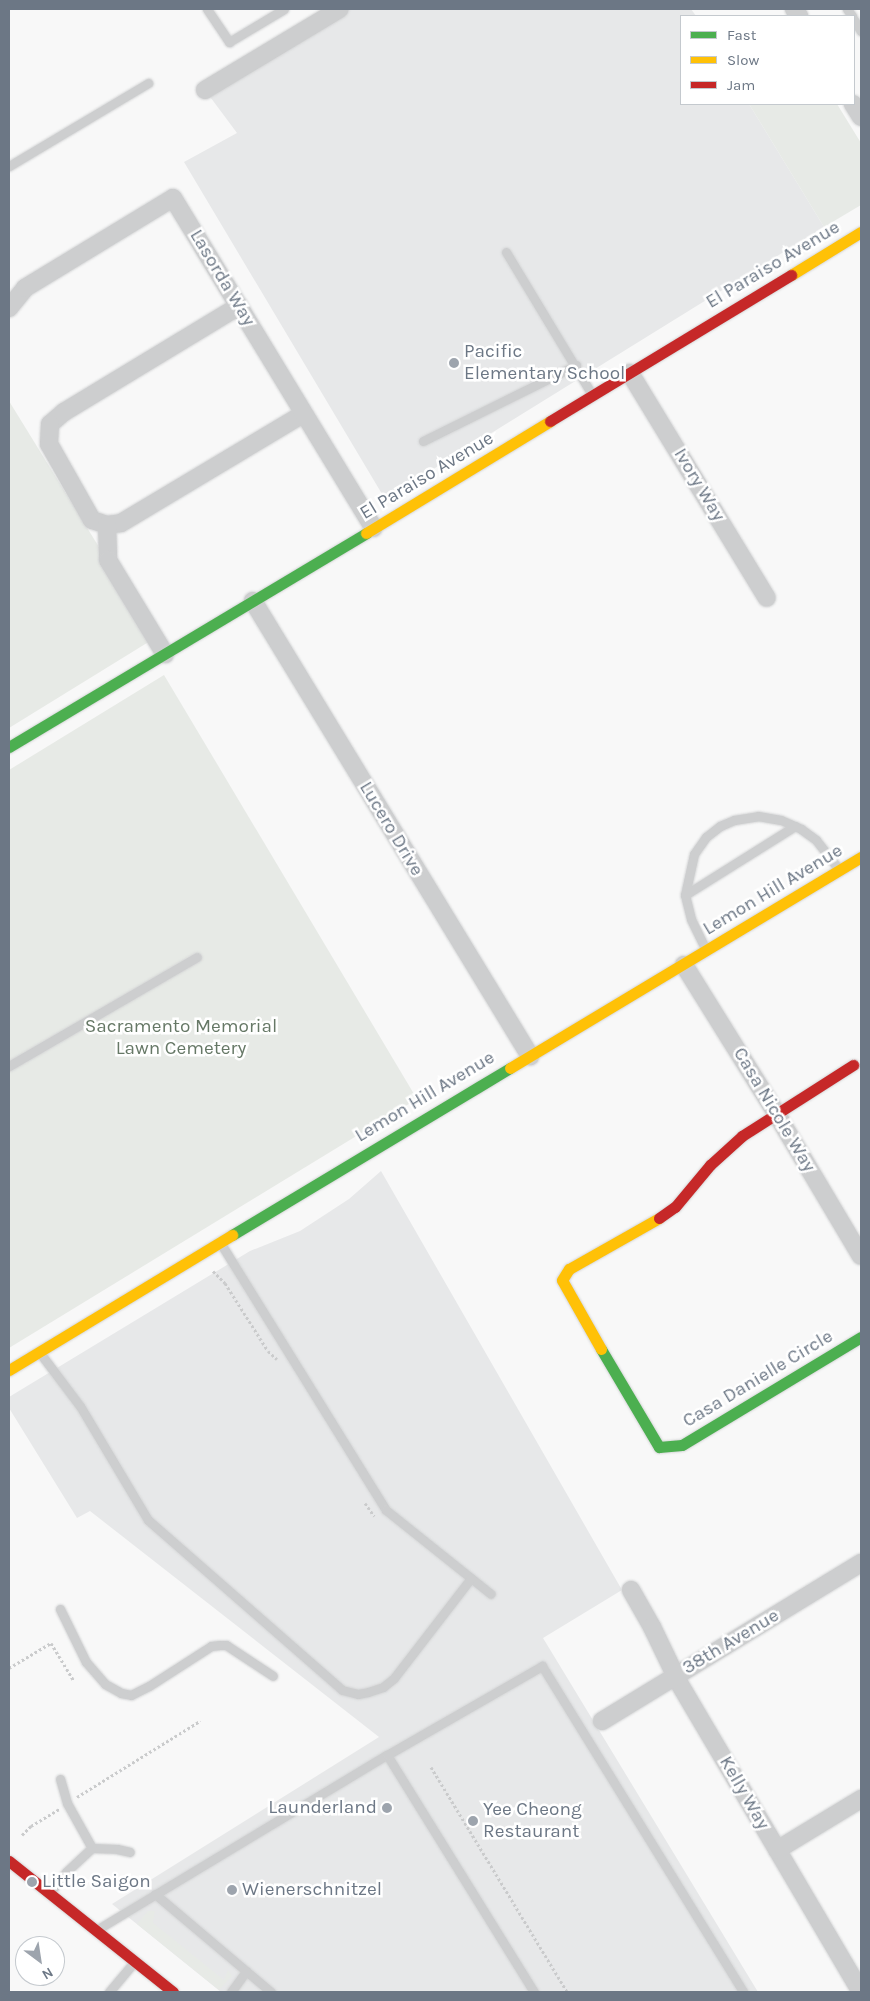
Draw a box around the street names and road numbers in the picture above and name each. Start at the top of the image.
street label: El Paraiso Avenue [702,216,844,314]
street label: Lasorda Way [184,226,260,330]
street label: El Paraiso Avenue [356,427,498,525]
street label: Ivory Way [668,444,730,526]
street label: Lucero Drive [354,778,428,880]
street label: Lemon Hill Avenue [699,839,847,941]
street label: Casa Nicole Way [728,1044,820,1176]
street label: Lemon Hill Avenue [351,1046,499,1148]
street label: Casa Danielle Circle [679,1325,837,1433]
street label: 38th Avenue [679,1604,783,1680]
street label: Kelly Way [714,1752,774,1834]

